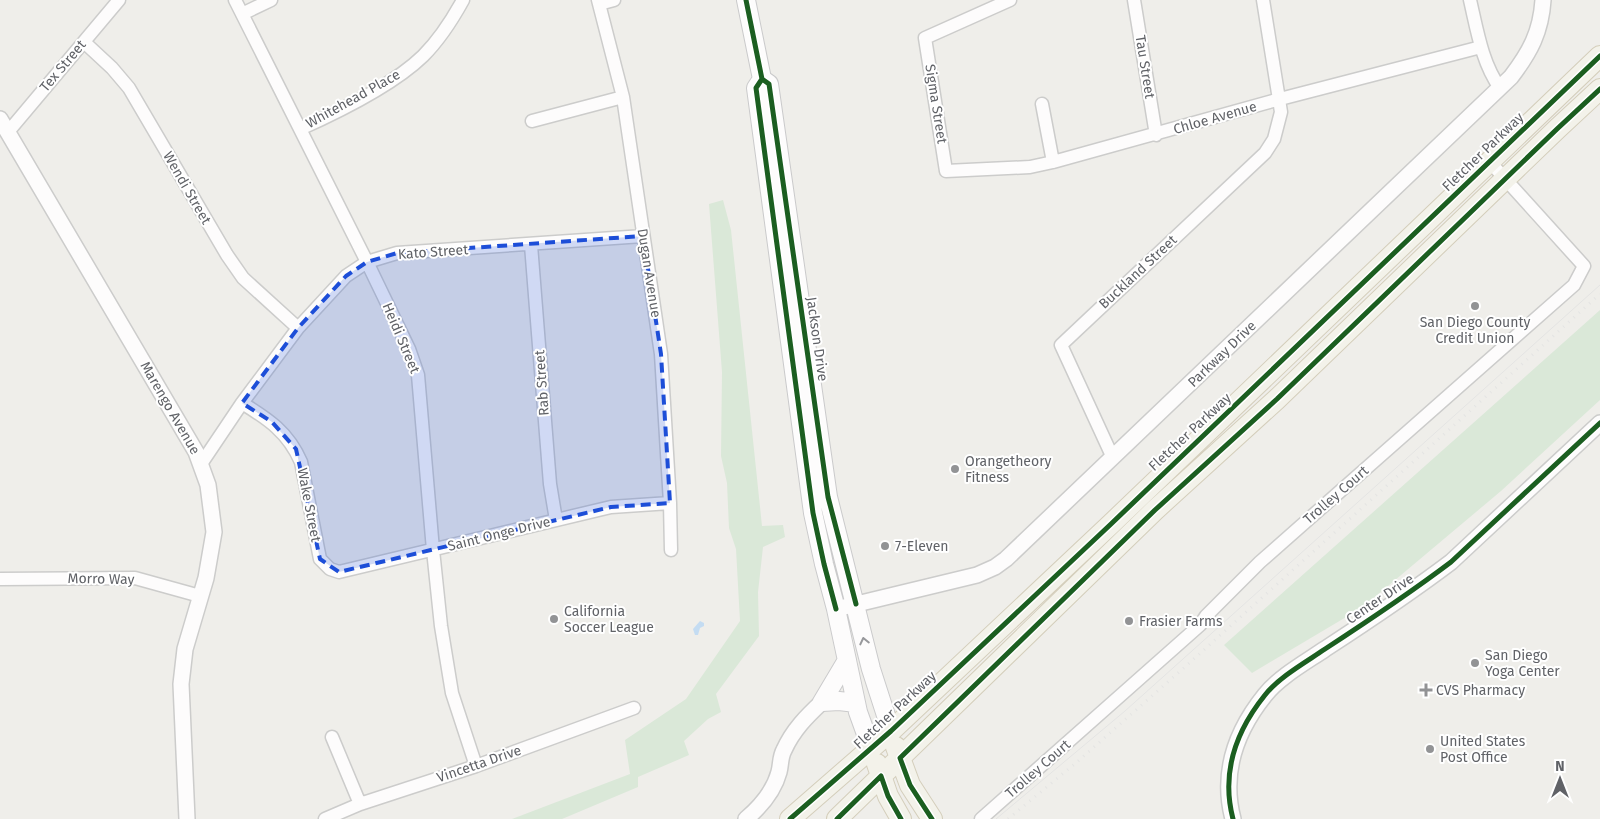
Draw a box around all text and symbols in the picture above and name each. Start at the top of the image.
street label: Tau Street [1132,34,1159,101]
street label: Tex Street [36,36,90,95]
street label: Sigma Street [921,63,951,146]
street label: Whitehead Place [303,66,403,132]
street label: Chloe Avenue [1171,98,1259,138]
street label: Fletcher Parkway [1439,109,1527,195]
street label: Wendi Street [159,149,215,228]
street label: Dugan Avenue [634,227,664,319]
street label: Buckland Street [1095,231,1181,312]
street label: Kato Street [397,241,470,263]
street label: Jackson Drive [803,296,831,382]
street label: Heidi Street [378,300,424,377]
marker: San Diego County Credit Union [1469,300,1481,312]
place label: San Diego County Credit Union [1420,314,1530,347]
street label: Parkway Drive [1184,317,1260,391]
street label: Rab Street [531,349,553,416]
street label: Marengo Avenue [136,358,204,458]
street label: Fletcher Parkway [1145,389,1235,475]
place label: Orangetheory Fitness [965,453,1052,486]
street label: Trolley Court [1300,462,1373,528]
marker: Orangetheory Fitness [949,463,961,475]
street label: Wake Street [293,467,325,544]
street label: Saint Onge Drive [446,513,552,555]
place label: 7-Eleven [895,538,949,555]
marker: 7-Eleven [879,540,891,552]
street label: Morro Way [67,570,135,588]
street label: Center Drive [1343,570,1417,628]
place label: California Soccer League [564,603,654,636]
marker: California Soccer League [548,613,560,625]
place label: Frasier Farms [1139,613,1223,630]
marker: Frasier Farms [1123,615,1135,627]
one-way arrow [859,637,870,646]
place label: San Diego Yoga Center [1485,647,1560,680]
marker: San Diego Yoga Center [1469,657,1481,669]
street label: Fletcher Parkway [850,667,940,753]
place label: CVS Pharmacy [1436,682,1525,699]
marker: CVS Pharmacy [1420,684,1432,696]
place label: United States Post Office [1440,733,1526,766]
street label: Trolley Court [1002,736,1075,802]
street label: Vincetta Drive [435,742,523,786]
marker: United States Post Office [1424,743,1436,755]
north arrow [1535,754,1585,804]
text: N [1555,758,1565,775]

